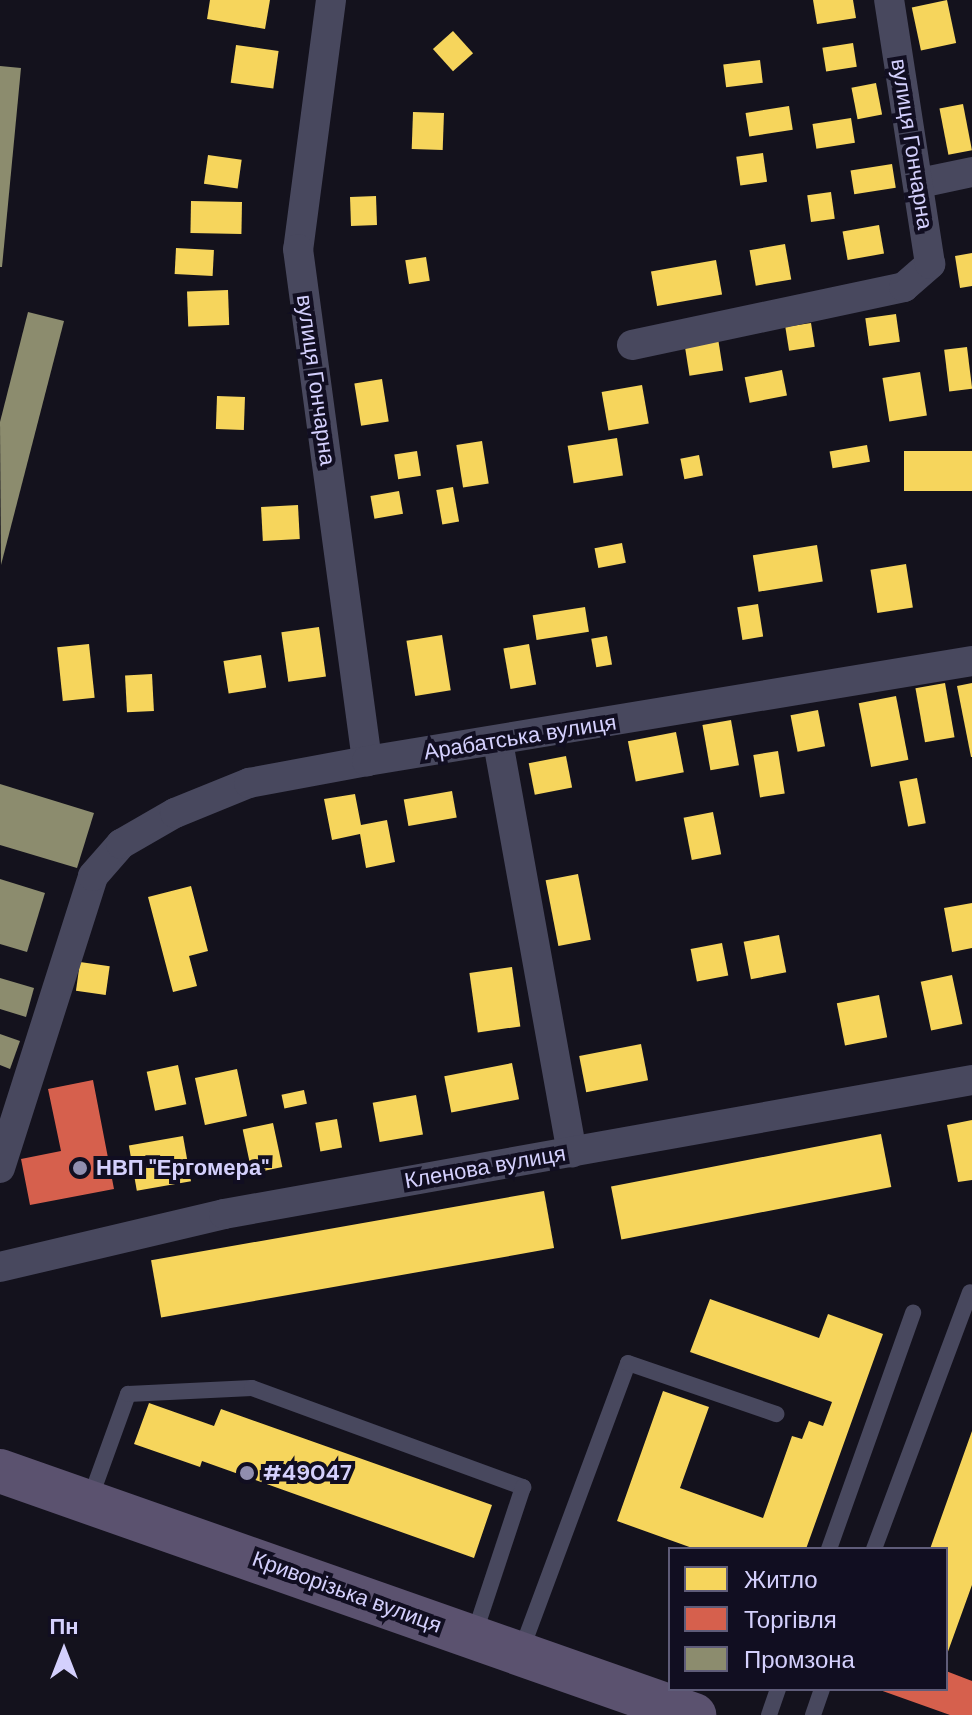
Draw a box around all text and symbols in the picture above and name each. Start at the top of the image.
street label: вулиця Гончарна [885,57,939,231]
street label: вулиця Гончарна [291,293,341,467]
street label: Арабатська вулиця [422,709,618,765]
street label: Кленова вулиця [402,1140,568,1194]
place label: НВП "Ергомера" [96,1155,269,1181]
marker: НВП "Ергомера" [71,1159,89,1177]
place label: #49047 [263,1460,352,1486]
marker: #49047 [238,1464,256,1482]
street label: Криворізька вулиця [249,1546,445,1638]
legend [668,1547,948,1691]
text: Житло [744,1564,818,1595]
text: Торгівля [744,1604,837,1635]
north arrow [24,1611,104,1691]
text: Пн [49,1612,79,1641]
text: Промзона [744,1644,855,1675]

